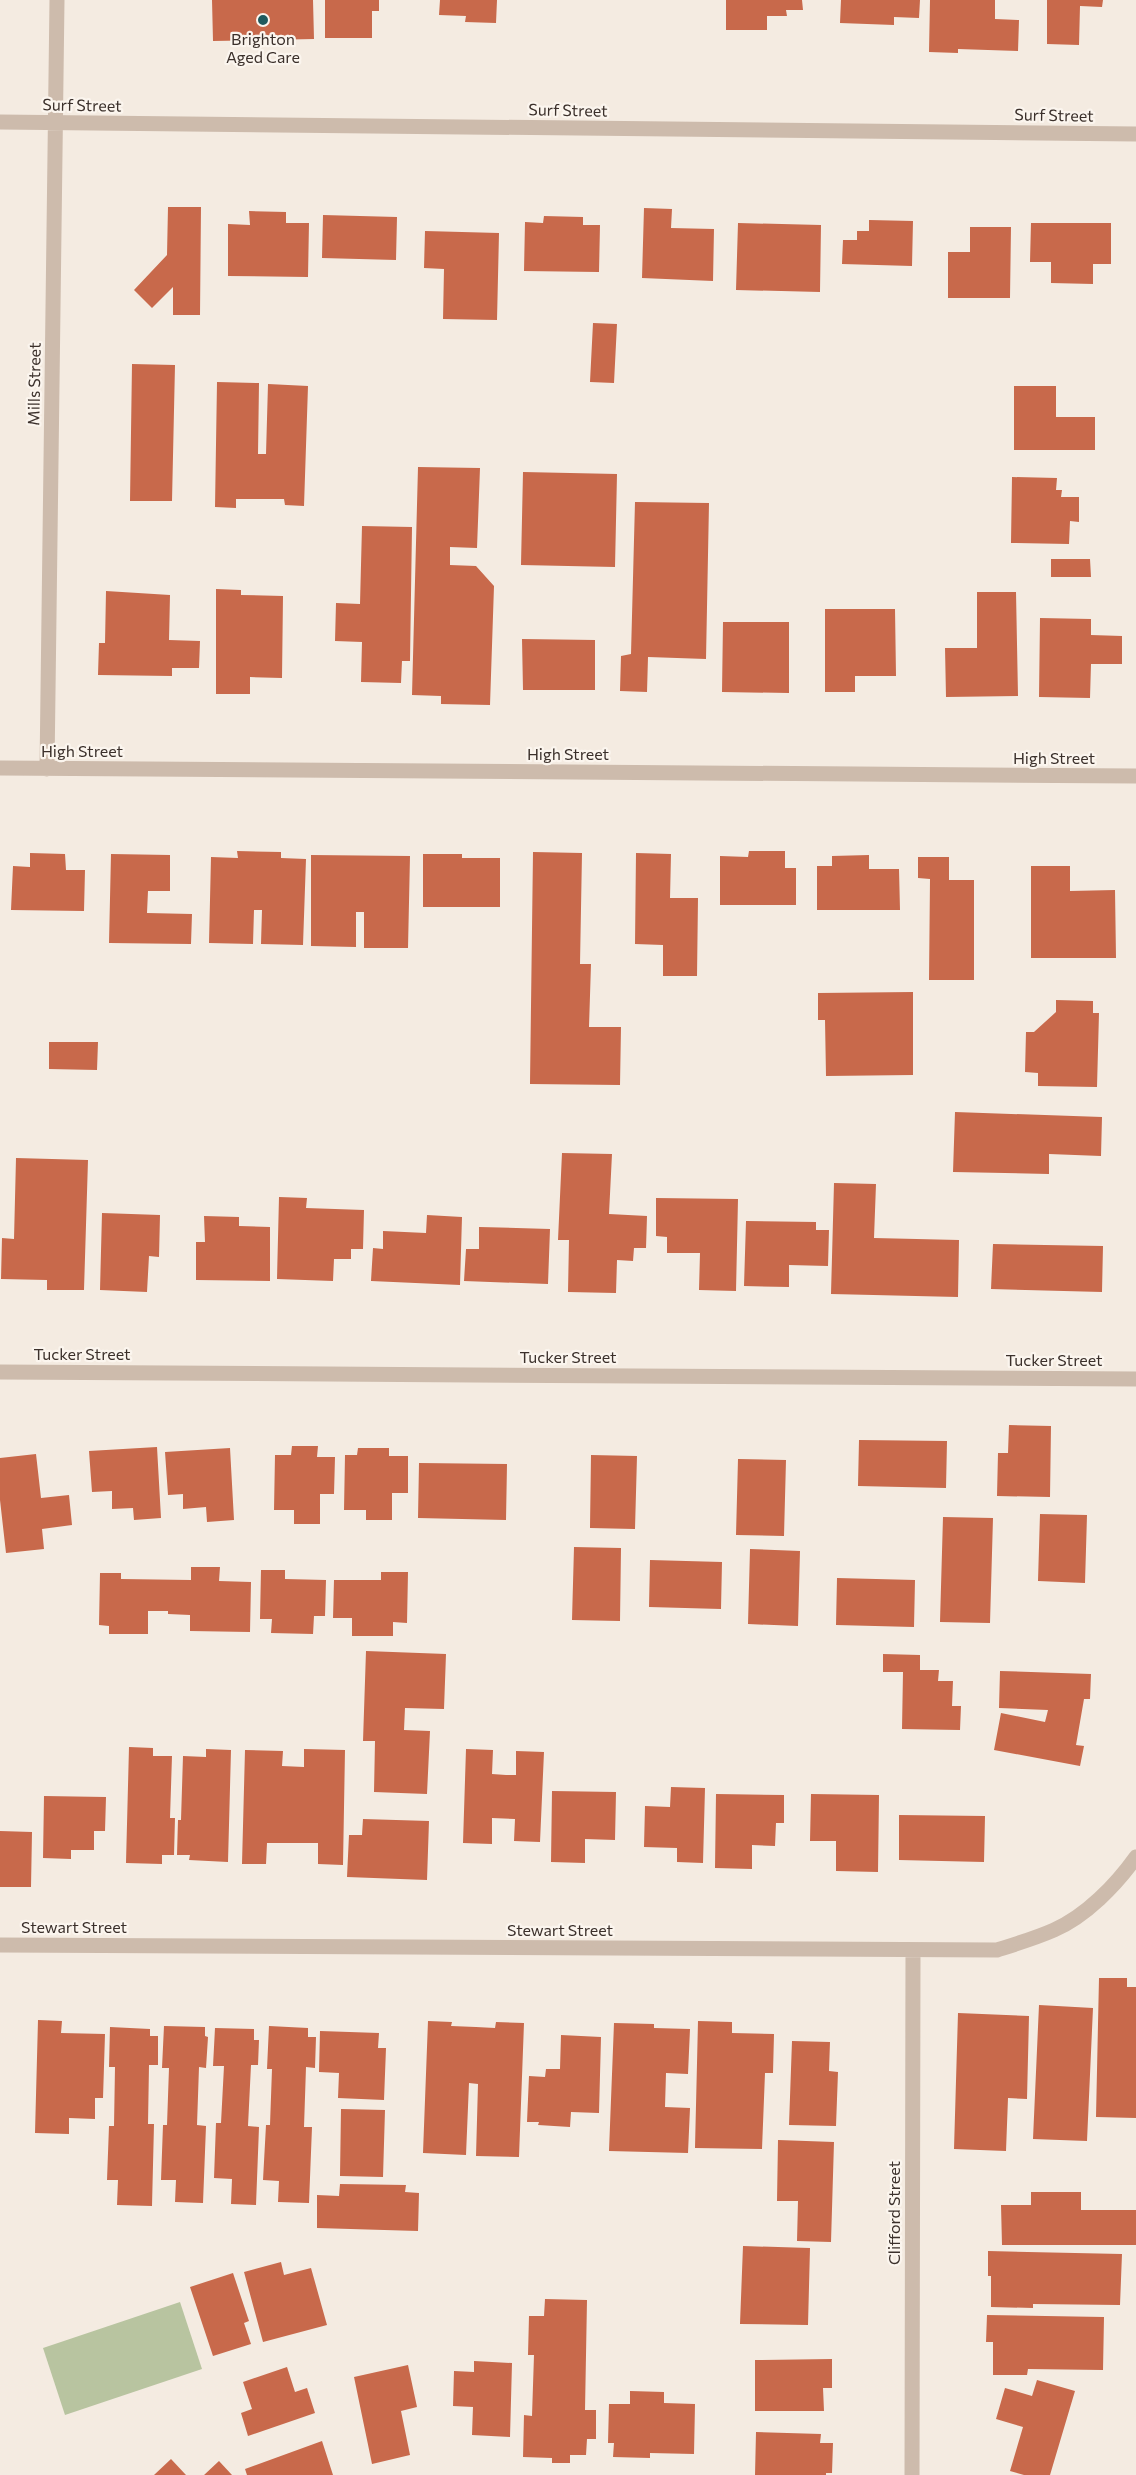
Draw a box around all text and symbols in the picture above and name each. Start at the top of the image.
marker: Brighton Aged Care [256,13,270,27]
place label: Brighton Aged Care [226,29,300,66]
street label: Surf Street [42,94,122,115]
street label: Surf Street [528,99,608,120]
street label: Surf Street [1014,104,1094,125]
street label: Mills Street [23,342,44,426]
street label: High Street [41,741,124,760]
street label: High Street [527,744,610,763]
street label: High Street [1013,748,1096,767]
street label: Tucker Street [33,1344,131,1363]
street label: Tucker Street [519,1347,617,1366]
street label: Tucker Street [1005,1350,1103,1369]
street label: Stewart Street [21,1917,128,1936]
street label: Stewart Street [507,1920,614,1939]
street label: Clifford Street [884,2160,903,2265]

